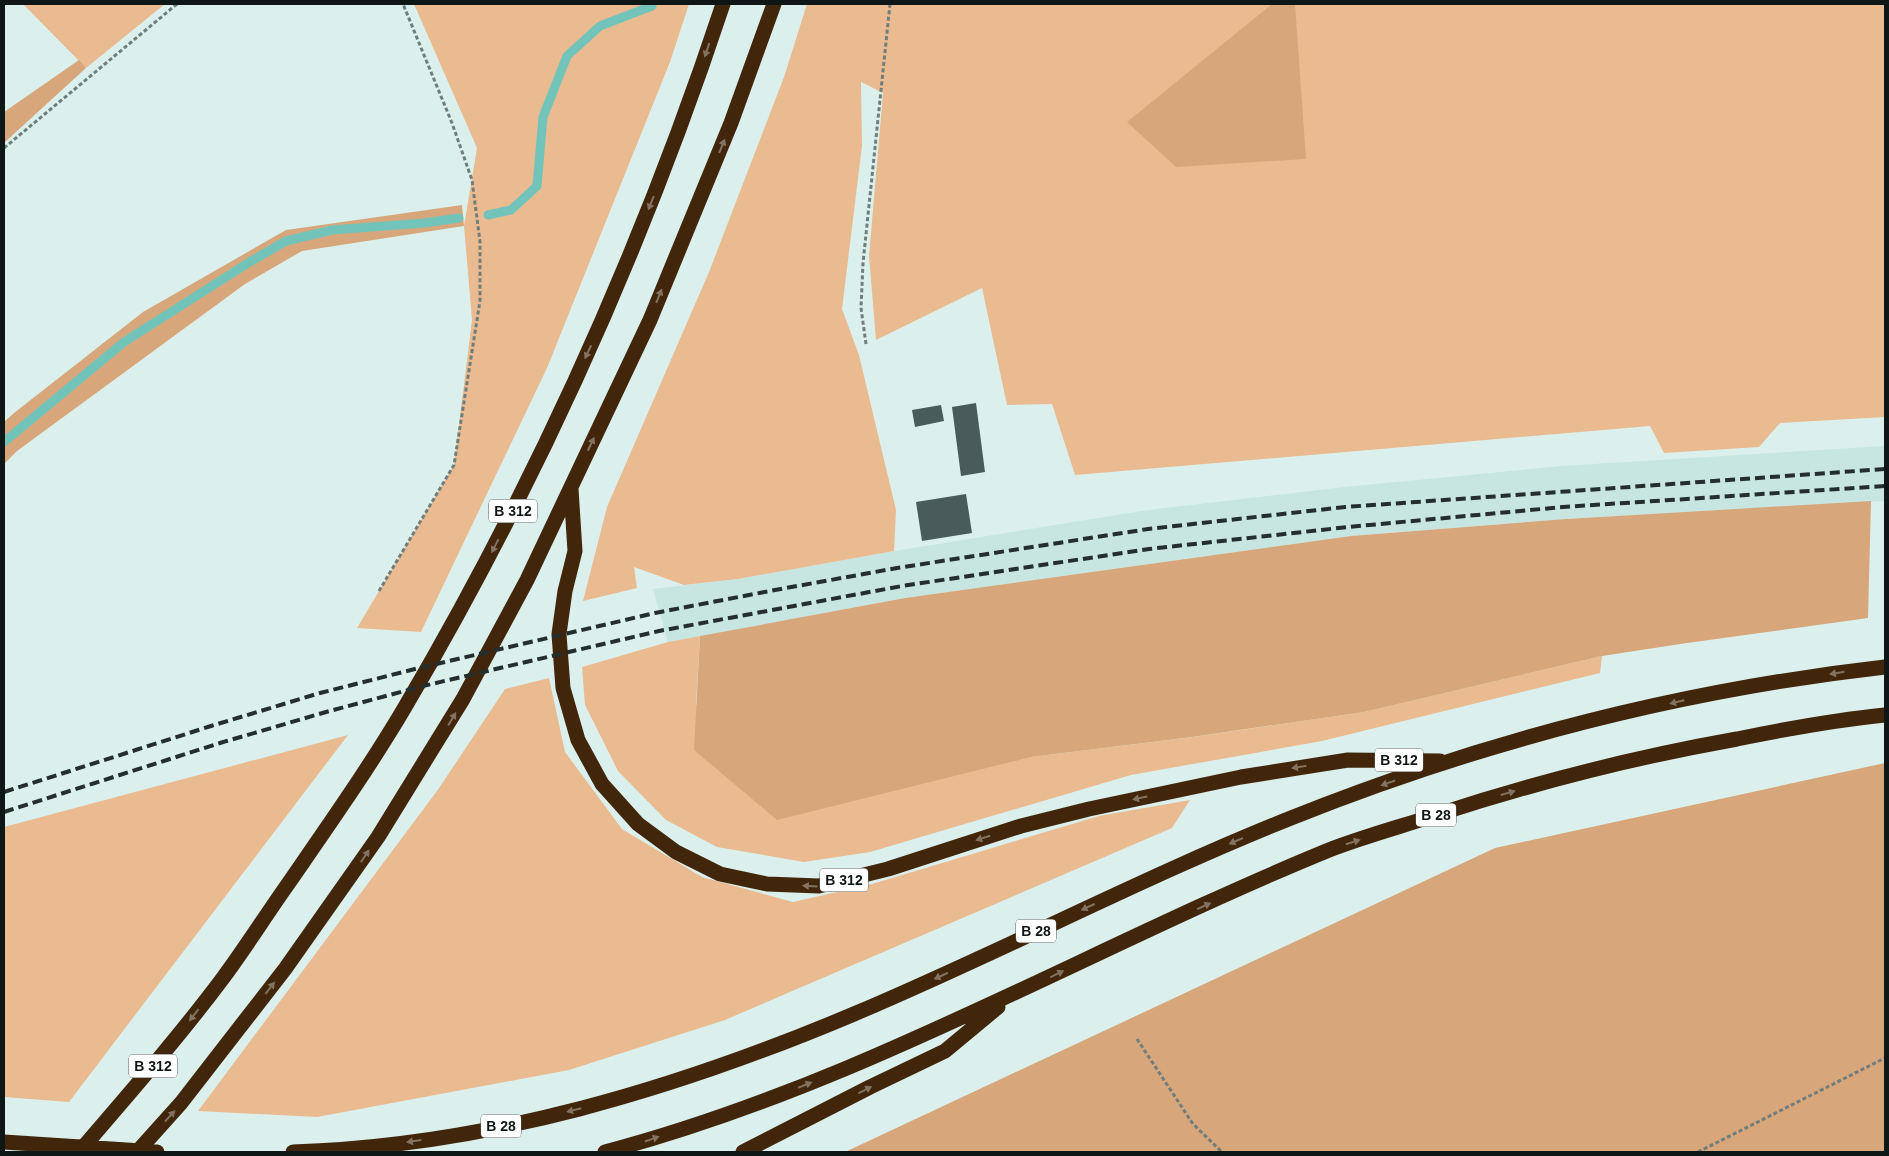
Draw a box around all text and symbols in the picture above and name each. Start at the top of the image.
one-way arrow [703,43,711,58]
one-way arrow [718,139,726,153]
one-way arrow [647,196,655,210]
one-way arrow [656,289,664,303]
one-way arrow [584,345,592,359]
one-way arrow [588,437,596,451]
road number: B 312 [489,500,537,522]
one-way arrow [491,539,499,553]
one-way arrow [1829,670,1845,678]
one-way arrow [1669,698,1685,706]
one-way arrow [447,712,456,725]
road number: B 312 [1375,748,1423,772]
one-way arrow [1291,764,1307,772]
one-way arrow [1380,779,1395,787]
one-way arrow [1501,788,1516,796]
one-way arrow [1132,794,1147,802]
road number: B 28 [1416,804,1456,826]
one-way arrow [975,835,990,843]
one-way arrow [1228,837,1243,845]
one-way arrow [1346,838,1361,845]
one-way arrow [360,849,370,863]
road number: B 312 [820,868,868,892]
one-way arrow [801,882,817,890]
one-way arrow [1197,901,1211,909]
one-way arrow [1081,903,1095,911]
road number: B 28 [1016,919,1056,942]
one-way arrow [1050,970,1064,978]
one-way arrow [934,972,948,980]
one-way arrow [265,982,276,995]
one-way arrow [188,1009,199,1022]
road number: B 312 [129,1054,177,1078]
one-way arrow [798,1081,813,1089]
one-way arrow [857,1086,872,1094]
one-way arrow [566,1106,581,1114]
one-way arrow [164,1110,176,1122]
road number: B 28 [481,1114,521,1138]
one-way arrow [645,1135,660,1143]
one-way arrow [406,1137,422,1145]

